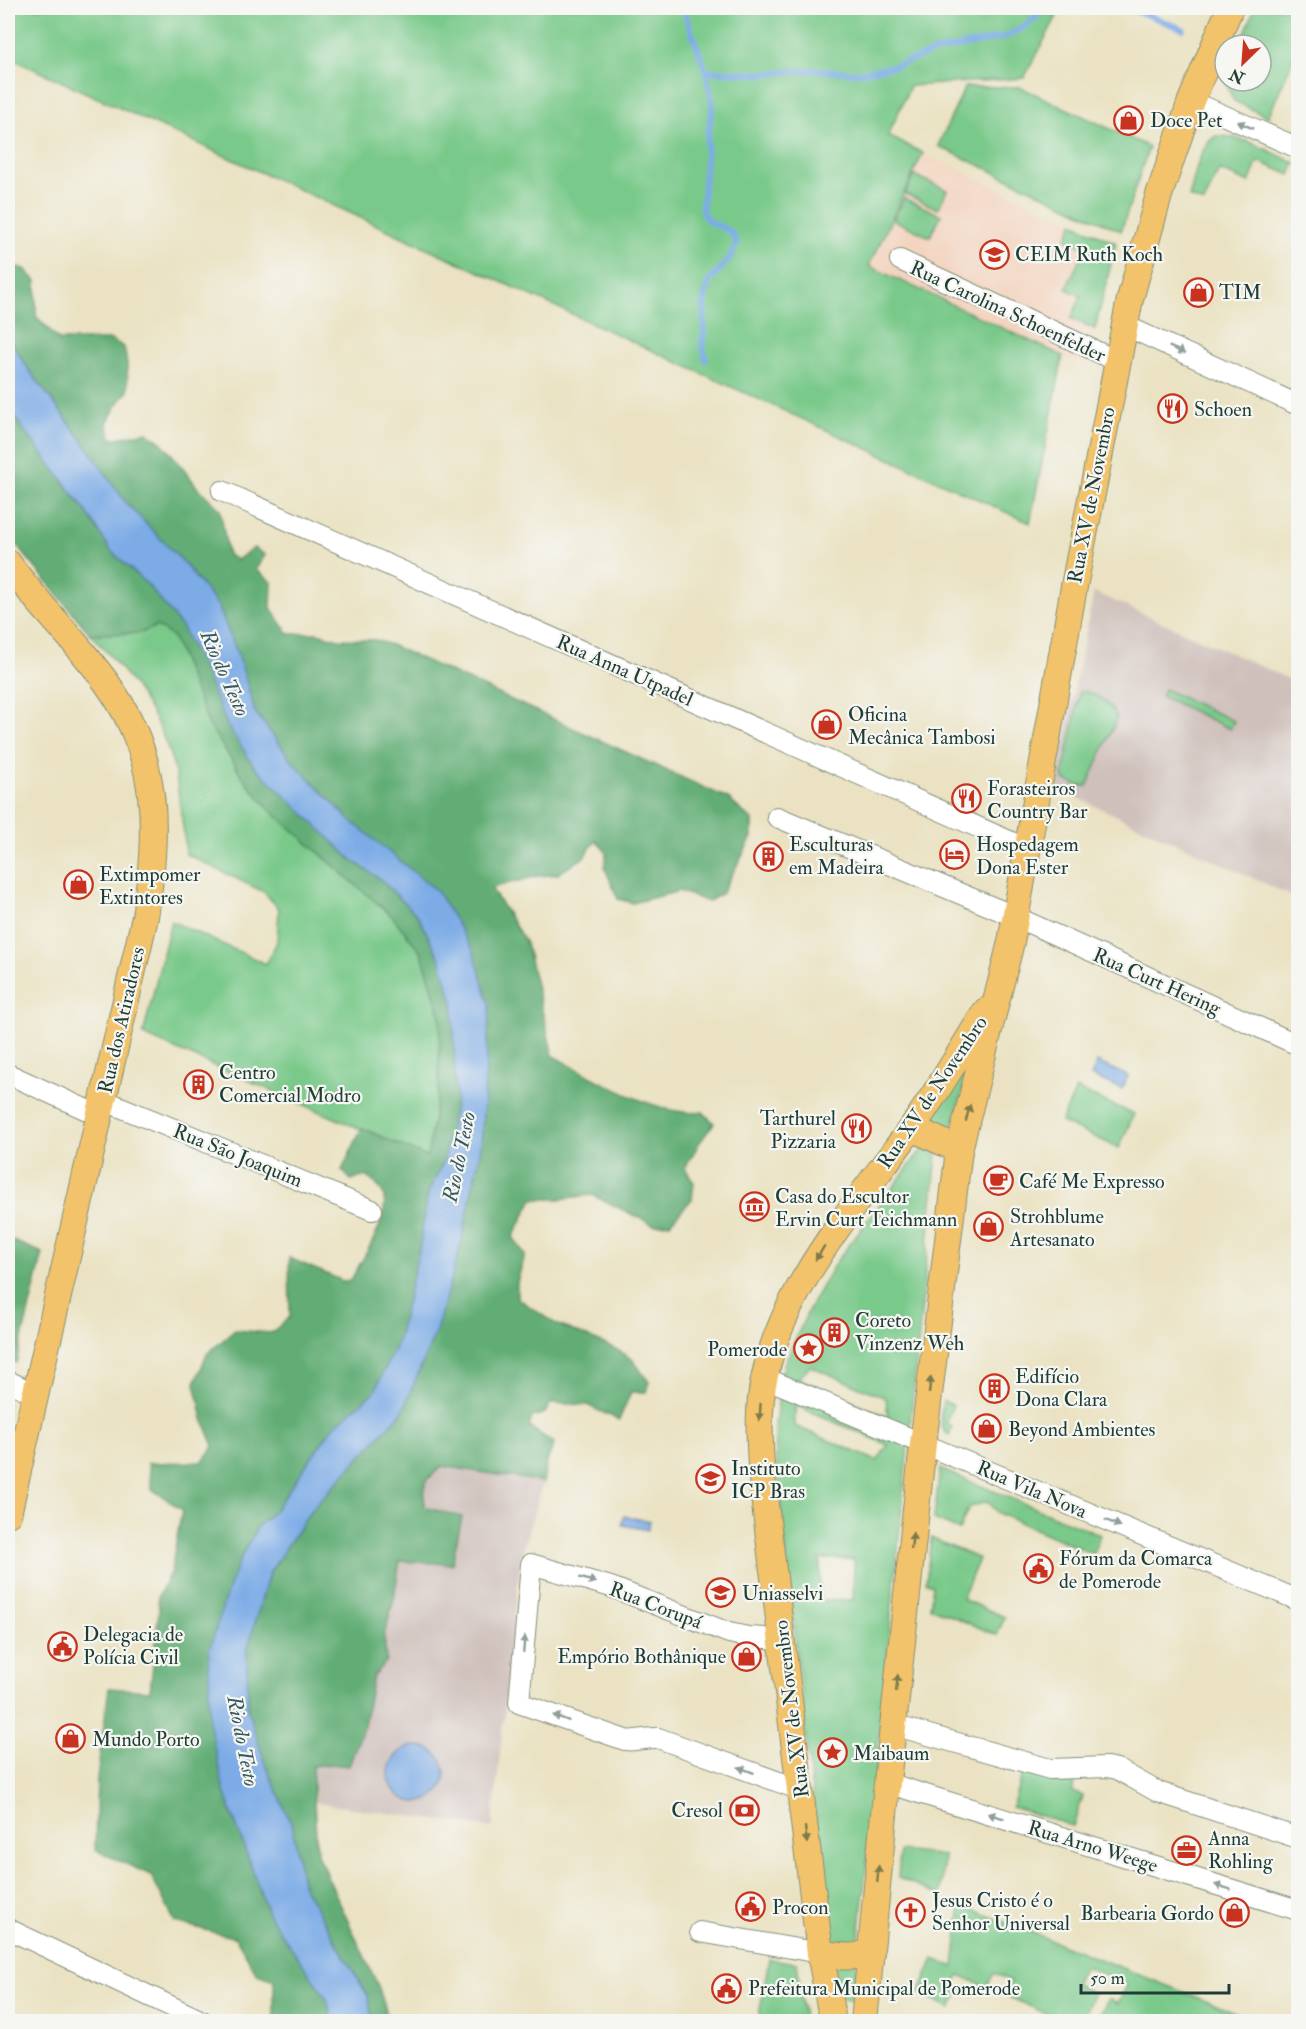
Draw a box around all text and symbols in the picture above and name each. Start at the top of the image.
north arrow [1213,33,1273,93]
text: N [1226,63,1249,88]
shop icon: Doce Pet [1113,104,1145,136]
place label: Doce Pet [1150,108,1223,133]
one-way arrow [1236,119,1254,129]
school or university icon: CEIM Ruth Koch [978,238,1010,270]
place label: CEIM Ruth Koch [1015,242,1164,267]
street label: Rua Carolina Schoenfelder [906,255,1110,368]
shop icon: TIM [1182,276,1214,308]
place label: TIM [1219,280,1261,305]
one-way arrow [1168,345,1185,354]
restaurant icon: Schoen [1157,393,1189,425]
place label: Schoen [1194,397,1252,422]
street label: Rua XV de Novembro [1062,405,1121,585]
water label: Rio do Testo [193,625,256,721]
street label: Rua Anna Utpadel [552,629,697,713]
place label: Oficina Mecânica Tambosi [848,702,996,750]
shop icon: Oficina Mecânica Tambosi [811,709,843,741]
place label: Forasteiros Country Bar [987,776,1088,824]
restaurant icon: Forasteiros Country Bar [950,783,982,815]
place label: Esculturas em Madeira [789,832,885,880]
place label: Hospedagem Dona Ester [976,832,1079,880]
hotel icon: Hospedagem Dona Ester [939,839,971,871]
building icon: Esculturas em Madeira [752,840,784,872]
place label: Extimpomer Extintores [99,862,201,910]
shop icon: Extimpomer Extintores [62,869,94,901]
street label: Rua Curt Hering [1089,942,1226,1021]
street label: Rua dos Atiradores [92,944,151,1096]
street label: Rua XV de Novembro [872,1011,993,1173]
place label: Centro Comercial Modro [219,1060,361,1108]
building icon: Centro Comercial Modro [182,1068,214,1100]
one-way arrow [964,1104,974,1122]
place label: Tarthurel Pizzaria [760,1106,837,1154]
water label: Rio do Testo [437,1109,482,1206]
restaurant icon: Tarthurel Pizzaria [841,1113,873,1145]
street label: Rua São Joaquim [169,1118,307,1193]
cafe icon: Café Me Expresso [982,1165,1014,1197]
place label: Café Me Expresso [1019,1169,1165,1195]
place label: Casa do Escultor Ervin Curt Teichmann [775,1184,957,1232]
museum icon: Casa do Escultor Ervin Curt Teichmann [738,1191,770,1223]
place label: Strohblume Artesanato [1009,1204,1104,1252]
shop icon: Strohblume Artesanato [973,1211,1005,1243]
one-way arrow [814,1245,826,1261]
place label: Coreto Vinzenz Weh [855,1308,965,1356]
building icon: Coreto Vinzenz Weh [818,1316,850,1348]
place icon: Pomerode [792,1333,824,1365]
place label: Pomerode [707,1337,787,1362]
place label: Edifício Dona Clara [1015,1364,1108,1412]
building icon: Edifício Dona Clara [978,1372,1010,1404]
one-way arrow [925,1376,935,1395]
one-way arrow [756,1403,765,1422]
shop icon: Beyond Ambientes [971,1413,1003,1445]
place label: Beyond Ambientes [1008,1417,1156,1442]
street label: Rua Vila Nova [973,1455,1091,1524]
place label: Instituto ICP Bras [731,1456,805,1504]
school or university icon: Instituto ICP Bras [694,1463,726,1495]
one-way arrow [1104,1518,1122,1528]
one-way arrow [908,1531,917,1550]
place label: Fórum da Comarca de Pomerode [1059,1546,1213,1594]
public building icon: Fórum da Comarca de Pomerode [1022,1553,1054,1585]
one-way arrow [579,1576,597,1585]
street label: Rua Corupá [606,1576,706,1636]
school or university icon: Uniasselvi [705,1577,737,1609]
place label: Uniasselvi [742,1581,823,1606]
street label: Rua XV de Novembro [768,1619,815,1799]
place label: Delegacia de Polícia Civil [83,1622,183,1670]
public building icon: Delegacia de Polícia Civil [46,1630,78,1662]
one-way arrow [519,1635,529,1654]
shop icon: Empório Bothânique [731,1640,763,1672]
place label: Empório Bothânique [557,1644,726,1670]
one-way arrow [892,1673,902,1692]
water label: Rio do Testo [220,1692,265,1789]
one-way arrow [552,1712,570,1722]
shop icon: Mundo Porto [55,1723,87,1755]
place label: Mundo Porto [92,1727,200,1752]
place icon: Maibaum [816,1737,848,1769]
place label: Maibaum [853,1741,930,1766]
one-way arrow [736,1765,754,1775]
bank icon: Cresol [728,1794,760,1826]
place label: Cresol [671,1798,723,1823]
one-way arrow [987,1811,1005,1821]
street label: Rua Arno Weege [1025,1815,1161,1878]
one-way arrow [802,1826,811,1845]
place label: Anna Rohling [1207,1826,1274,1874]
office icon: Anna Rohling [1171,1834,1203,1866]
one-way arrow [873,1865,883,1884]
one-way arrow [1214,1882,1232,1891]
place label: Jesus Cristo é o Senhor Universal [931,1888,1070,1936]
public building icon: Procon [735,1891,767,1923]
place label: Procon [772,1895,828,1920]
church icon: Jesus Cristo é o Senhor Universal [895,1896,927,1928]
shop icon: Barbearia Gordo [1219,1897,1251,1929]
place label: Barbearia Gordo [1080,1901,1214,1926]
scale bar [1081,1957,1230,1995]
text: 50 m [1090,1967,1125,1990]
public building icon: Prefeitura Municipal de Pomerode [711,1972,743,2004]
place label: Prefeitura Municipal de Pomerode [748,1976,1020,2002]

